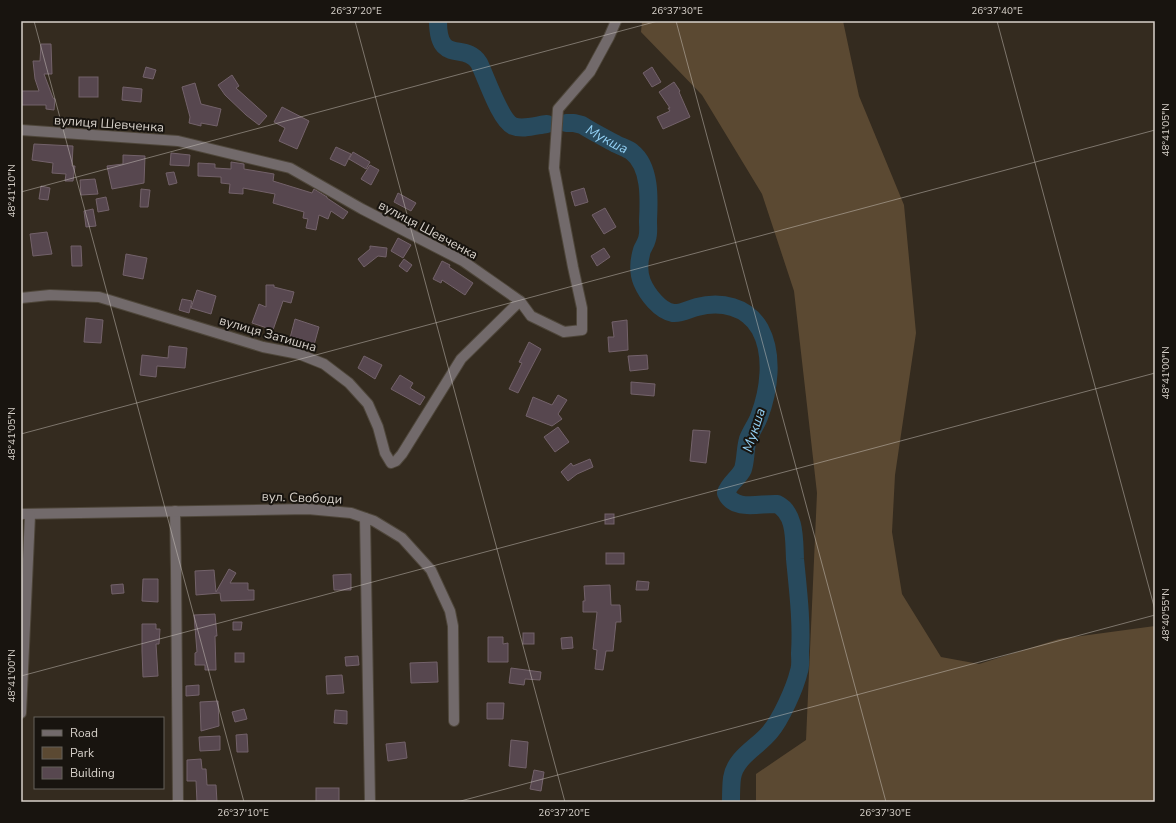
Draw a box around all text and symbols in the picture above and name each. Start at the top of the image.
text: 26°37'20"E [330,4,382,18]
text: 26°37'30"E [651,4,703,18]
text: 26°37'40"E [971,4,1023,18]
text: 48°41'05"N [1159,103,1173,157]
street label: вулиця Шевченка [53,111,165,137]
water label: Мукша [582,120,631,158]
text: 48°41'10"N [5,164,19,218]
street label: вулиця Шевченка [375,196,481,264]
street label: вулиця Затишна [217,312,319,356]
text: 48°41'00"N [1159,346,1173,400]
water label: Мукша [738,405,770,455]
text: 48°41'05"N [5,407,19,461]
street label: вул. Свободи [261,488,343,508]
text: 48°40'55"N [1159,588,1173,642]
text: 48°41'00"N [5,649,19,703]
legend [34,717,164,789]
text: Road [70,725,98,741]
text: Park [70,745,95,761]
text: Building [70,765,115,781]
text: 26°37'10"E [217,806,269,820]
text: 26°37'20"E [538,806,590,820]
text: 26°37'30"E [859,806,911,820]

